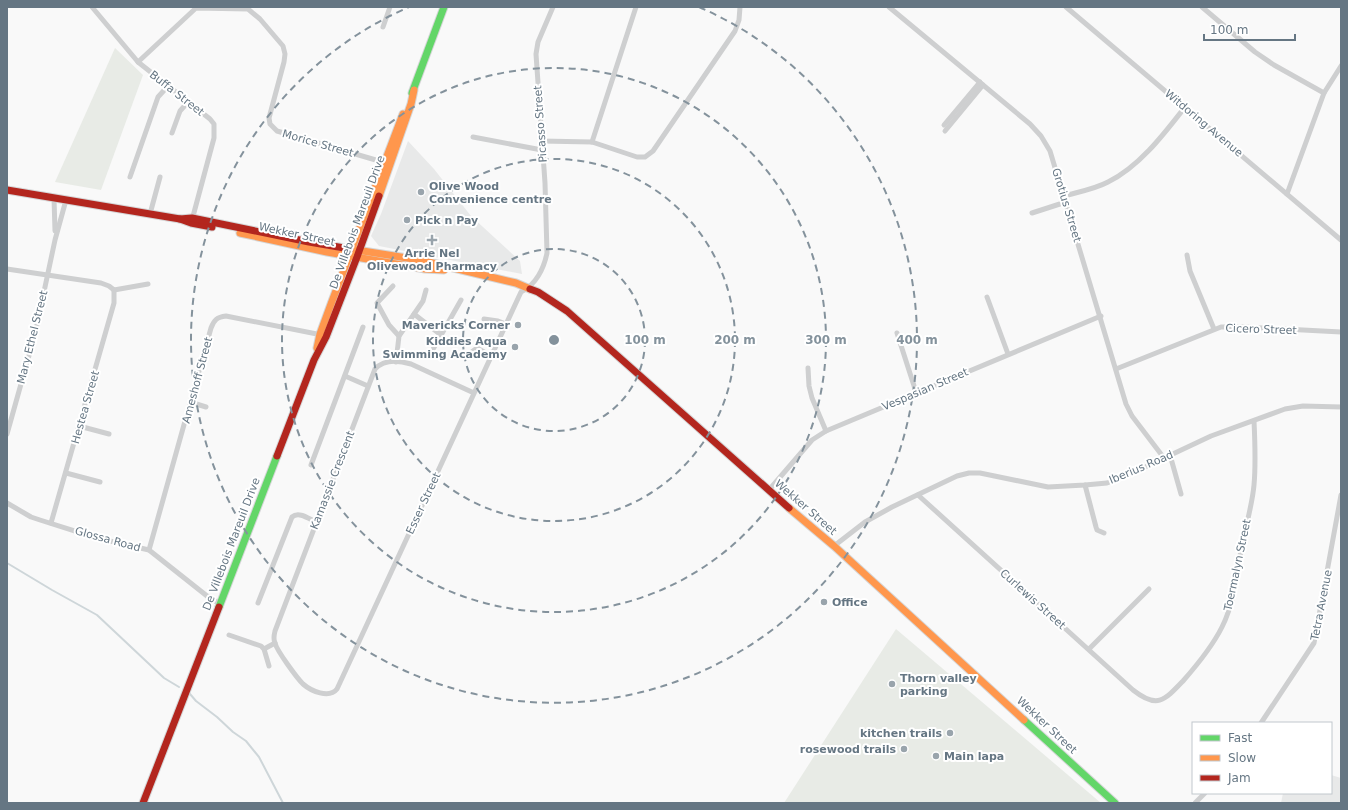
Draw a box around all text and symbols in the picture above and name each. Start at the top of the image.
scale bar [1204,16,1295,42]
text: 100 m [1210,23,1248,37]
street label: Buffa Street [147,68,207,119]
street label: Picasso Street [531,84,550,163]
street label: Witdoring Avenue [1162,87,1245,160]
street label: Morice Street [281,127,356,160]
street label: De Villebois Mareuil Drive [327,153,388,291]
street label: Grotius Street [1049,167,1084,244]
place label: Olive Wood Convenience centre [429,180,552,206]
marker: Olive Wood Convenience centre [416,187,426,197]
place label: Pick n Pay [415,214,478,227]
marker: Pick n Pay [402,215,412,225]
street label: Wekker Street [258,220,337,249]
marker: Arrie Nel Olivewood Pharmacy [427,235,437,245]
place label: Arrie Nel Olivewood Pharmacy [367,247,497,273]
street label: Mary Ethel Street [15,288,51,385]
place label: Mavericks Corner [402,319,511,332]
marker: Mavericks Corner [513,320,523,330]
street label: Cicero Street [1225,322,1298,337]
centre of rings [547,333,561,347]
text: 100 m [624,333,666,347]
text: 200 m [714,333,756,347]
text: 300 m [805,333,847,347]
text: 400 m [896,333,938,347]
street label: Ameshoff Street [180,335,215,425]
place label: Kiddies Aqua Swimming Academy [382,335,507,361]
marker: Kiddies Aqua Swimming Academy [510,342,520,352]
street label: Vespasian Street [880,365,971,413]
street label: Hestea Street [69,368,102,445]
street label: Kamassie Crescent [308,428,358,531]
street label: Iberius Road [1107,448,1175,487]
street label: Esser Street [403,470,444,536]
street label: De Villebois Mareuil Drive [200,476,263,612]
street label: Wekker Street [772,477,840,538]
street label: Toermalyn Street [1221,517,1254,613]
street label: Glossa Road [74,524,142,555]
street label: Curlewis Street [997,567,1069,633]
street label: Tetra Avenue [1308,569,1335,642]
place label: Office [832,596,868,609]
marker: Office [819,597,829,607]
place label: Thorn valley parking [900,672,977,698]
marker: Thorn valley parking [887,679,897,689]
street label: Wekker Street [1014,694,1080,757]
legend [1192,722,1332,794]
place label: kitchen trails [860,727,942,740]
marker: kitchen trails [945,728,955,738]
text: Fast [1228,731,1252,745]
place label: rosewood trails [800,743,896,756]
marker: rosewood trails [899,744,909,754]
place label: Main lapa [944,750,1004,763]
marker: Main lapa [931,751,941,761]
text: Slow [1228,751,1256,765]
text: Jam [1227,771,1251,785]

